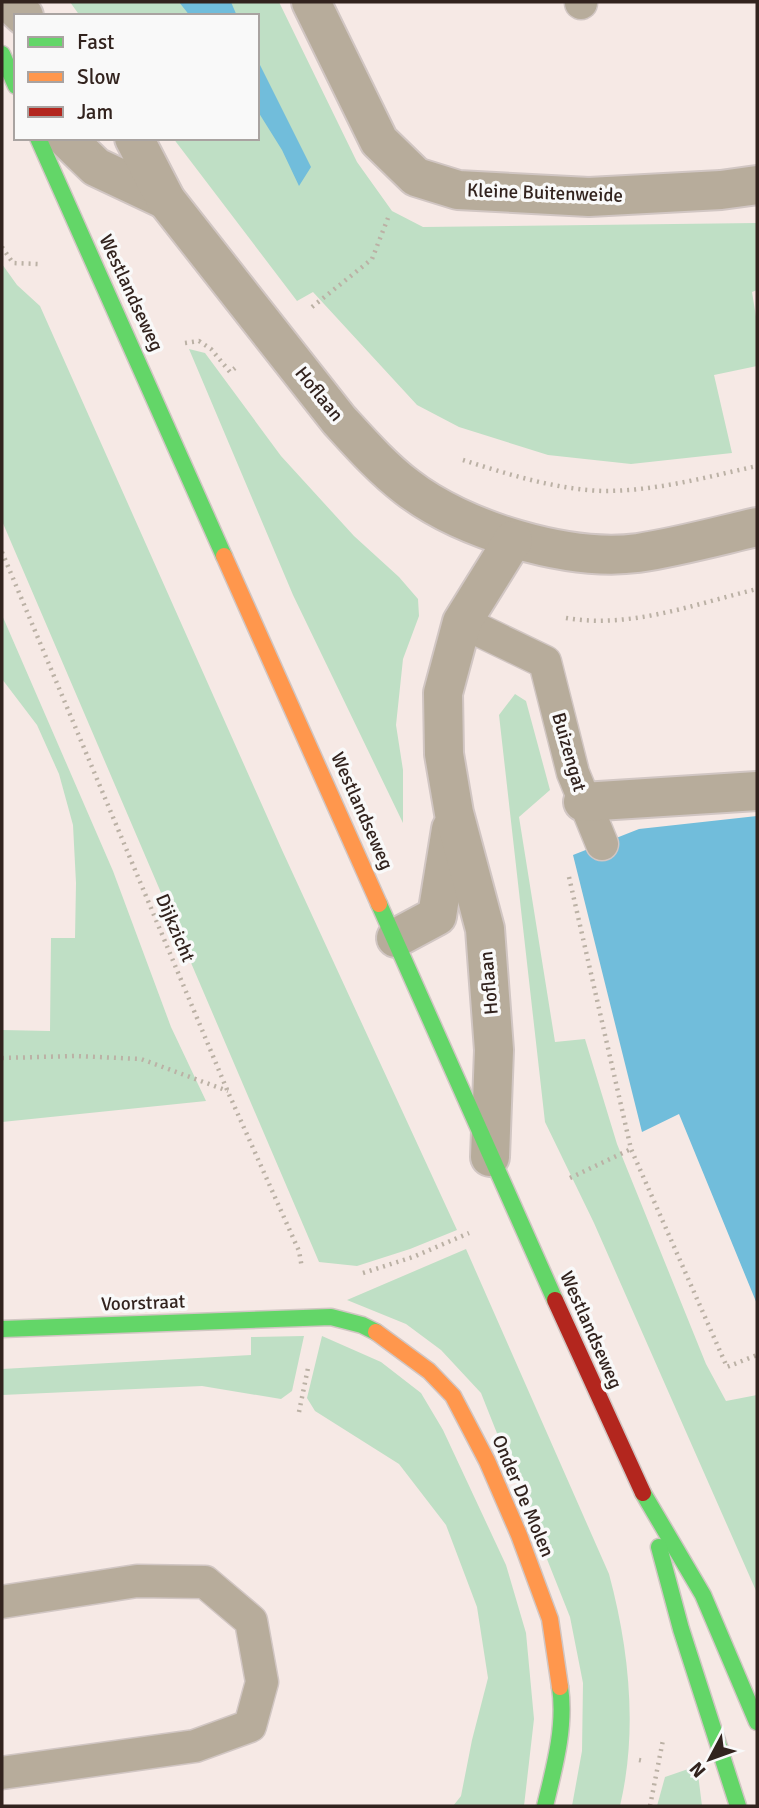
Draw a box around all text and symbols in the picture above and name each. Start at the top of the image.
legend [14,14,259,140]
text: Fast [77,29,114,55]
text: Slow [77,64,121,90]
text: Jam [77,99,113,125]
street label: Kleine Buitenweide [467,178,623,208]
street label: Westlandseweg [93,231,169,355]
street label: Hoflaan [290,362,348,426]
street label: Buizengat [546,710,592,795]
street label: Westlandseweg [325,748,399,874]
street label: Dijkzicht [150,890,200,966]
street label: Hoflaan [474,950,504,1016]
street label: Westlandseweg [554,1267,628,1393]
street label: Voorstraat [100,1290,186,1316]
street label: Onder De Molen [487,1431,559,1561]
north arrow [675,1724,745,1794]
text: N [685,1757,711,1782]

